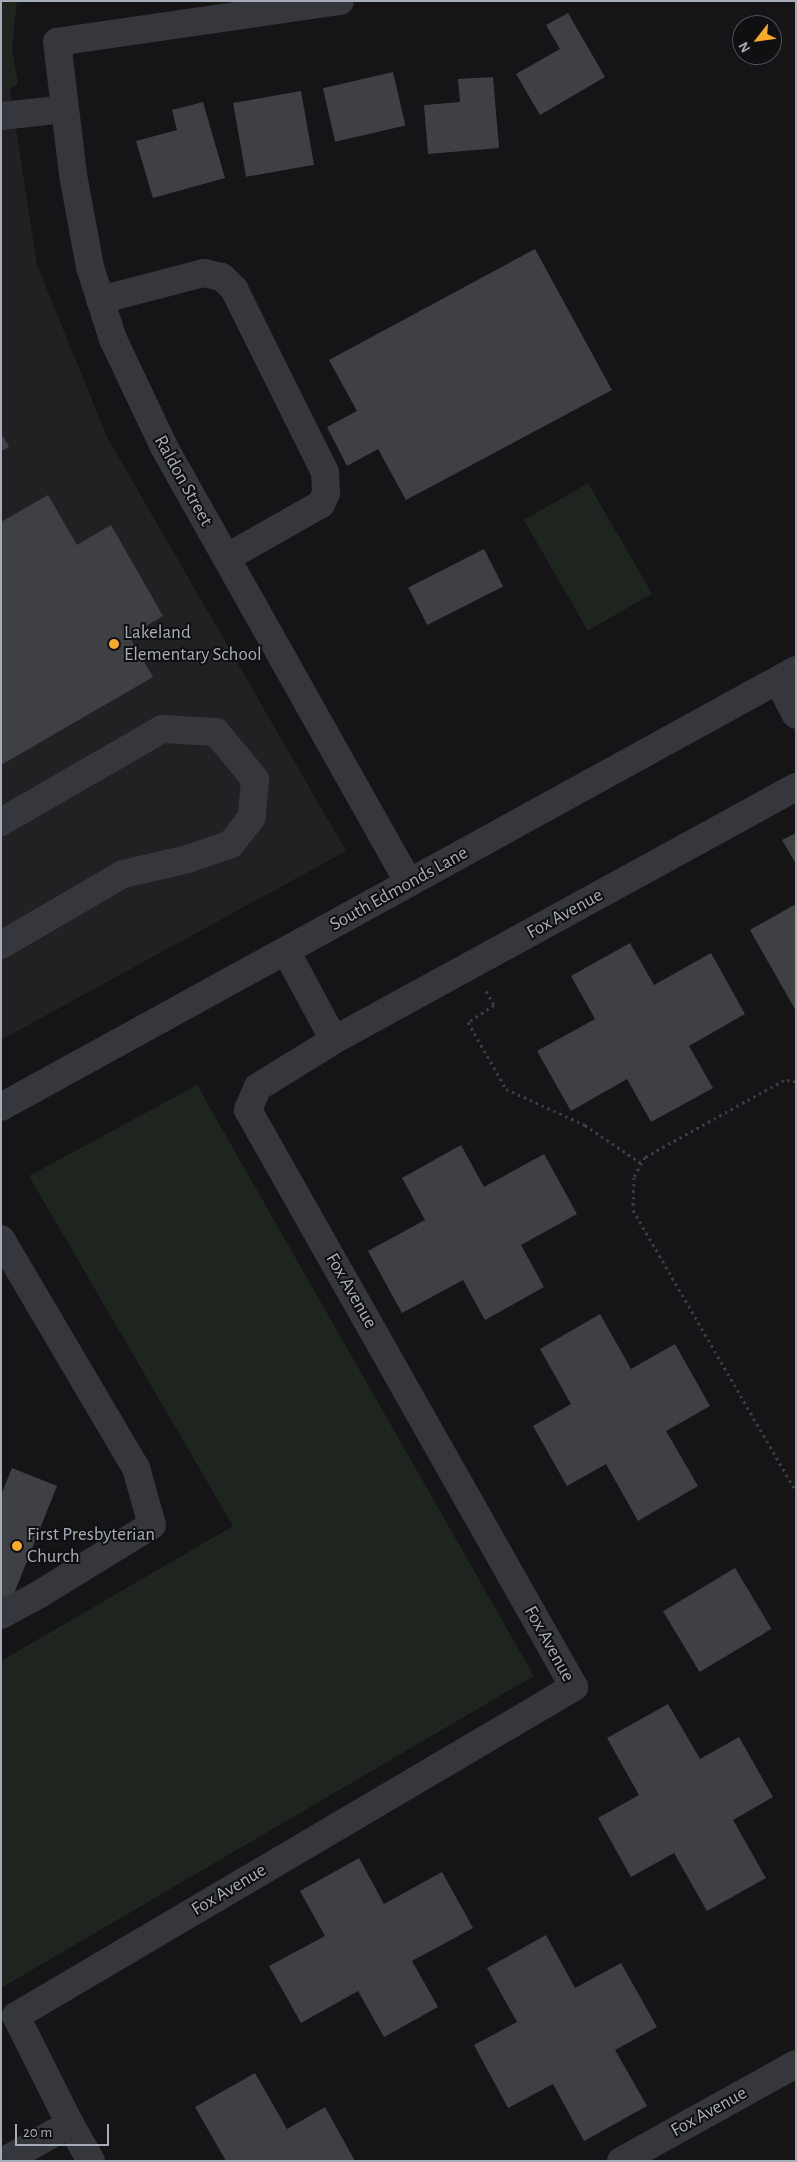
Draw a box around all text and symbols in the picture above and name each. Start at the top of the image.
north arrow [732,15,782,65]
text: N [736,39,753,55]
street label: Raldon Street [149,432,217,530]
place label: Lakeland Elementary School [124,622,262,666]
marker: Lakeland Elementary School [108,638,120,650]
street label: South Edmonds Lane [326,842,472,936]
street label: Fox Avenue [523,884,607,944]
street label: Fox Avenue [320,1249,382,1333]
place label: First Presbyterian Church [27,1524,155,1568]
marker: First Presbyterian Church [11,1540,23,1552]
street label: Fox Avenue [519,1602,579,1686]
street label: Fox Avenue [187,1859,271,1921]
street label: Fox Avenue [667,2082,751,2142]
scale bar [18,2114,111,2146]
text: 20 m [23,2125,52,2140]

